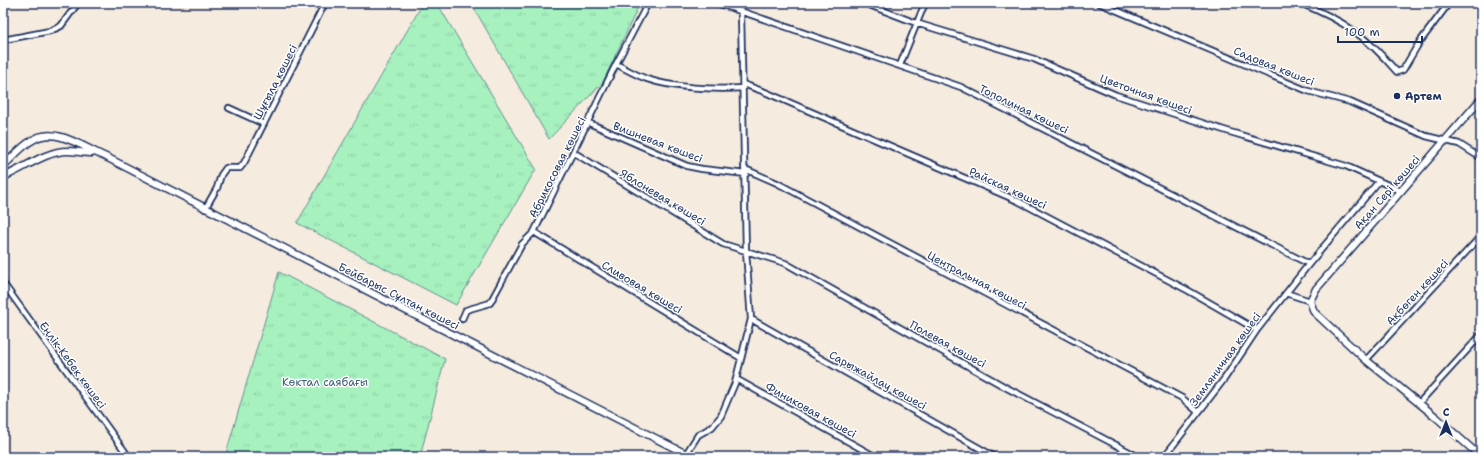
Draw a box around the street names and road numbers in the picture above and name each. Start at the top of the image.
street label: Шұғыла көшесі [250,42,301,122]
street label: Садовая көшесі [1231,43,1316,90]
street label: Цветочная көшесі [1098,71,1194,118]
street label: Тополиная көшесі [977,81,1071,138]
street label: Абрикосовая көшесі [525,114,589,220]
street label: Вишневая көшесі [611,118,705,166]
street label: Ақан Сері көшесі [1351,152,1424,233]
street label: Райская көшесі [967,164,1049,213]
street label: Яблоневая көшесі [617,166,708,229]
street label: Центральная көшесі [925,248,1029,313]
street label: Ақбөген көшесі [1383,256,1452,328]
street label: Сливовая көшесі [599,257,685,317]
street label: Бейбарыс Сұлтан көшесі [336,259,462,334]
street label: Земляничная көшесі [1186,309,1264,409]
street label: Полевая көшесі [907,317,989,372]
street label: Еңлік-Кебек көшесі [36,319,109,412]
street label: Сарыжайлау көшесі [826,347,929,413]
street label: Финиковая көшесі [763,379,859,442]

